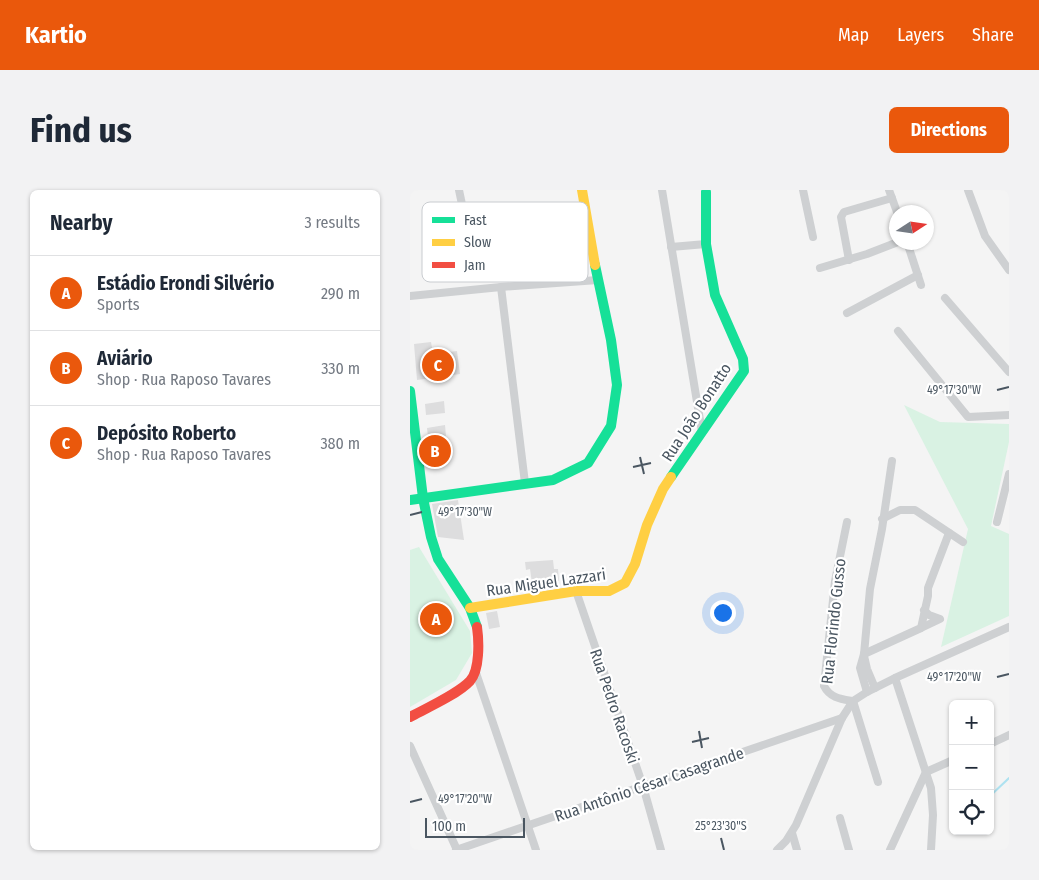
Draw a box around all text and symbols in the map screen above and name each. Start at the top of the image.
text: Kartio [25,21,87,49]
text: Map [838,24,869,46]
text: Layers [897,24,944,46]
text: Share [972,24,1014,46]
button: Directions [889,107,1009,153]
text: Find us [30,109,132,151]
legend [422,202,588,282]
north arrow [889,205,934,250]
text: Nearby [50,210,112,236]
text: Fast [464,212,487,229]
text: 3 results [304,213,360,232]
text: Slow [464,234,491,251]
text: Jam [464,257,485,274]
text: Estádio Erondi Silvério [97,272,274,295]
text: A [62,284,70,303]
text: 290 m [321,284,360,303]
text: Sports [97,295,140,314]
pin: C [422,346,454,384]
text: Aviário [97,347,153,370]
text: B [62,359,70,378]
text: 330 m [321,359,360,378]
street label: Rua João Bonatto [658,360,735,465]
text: Shop · Rua Raposo Tavares [97,370,271,389]
text: 49°17'30"W [927,383,981,397]
text: Depósito Roberto [97,422,236,445]
pin: B [419,432,451,470]
text: C [62,434,70,453]
text: 380 m [320,434,360,453]
text: Shop · Rua Raposo Tavares [97,445,271,464]
text: 49°17'30"W [438,505,492,519]
street label: Rua Florindo Gusso [817,557,850,685]
street label: Rua Miguel Lazzari [485,565,607,600]
pin: A [420,600,452,638]
your location [710,600,736,626]
street label: Rua Pedro Racoski [586,646,643,766]
text: 49°17'20"W [927,670,981,684]
map controls [949,700,994,835]
button: + [949,700,994,745]
street label: Rua Antônio César Casagrande [552,743,746,826]
button: − [949,745,994,790]
button: locate [949,790,994,835]
text: 49°17'20"W [438,792,492,806]
scale bar [425,815,525,838]
text: 100 m [432,818,466,835]
text: 25°23'30"S [695,819,747,833]

